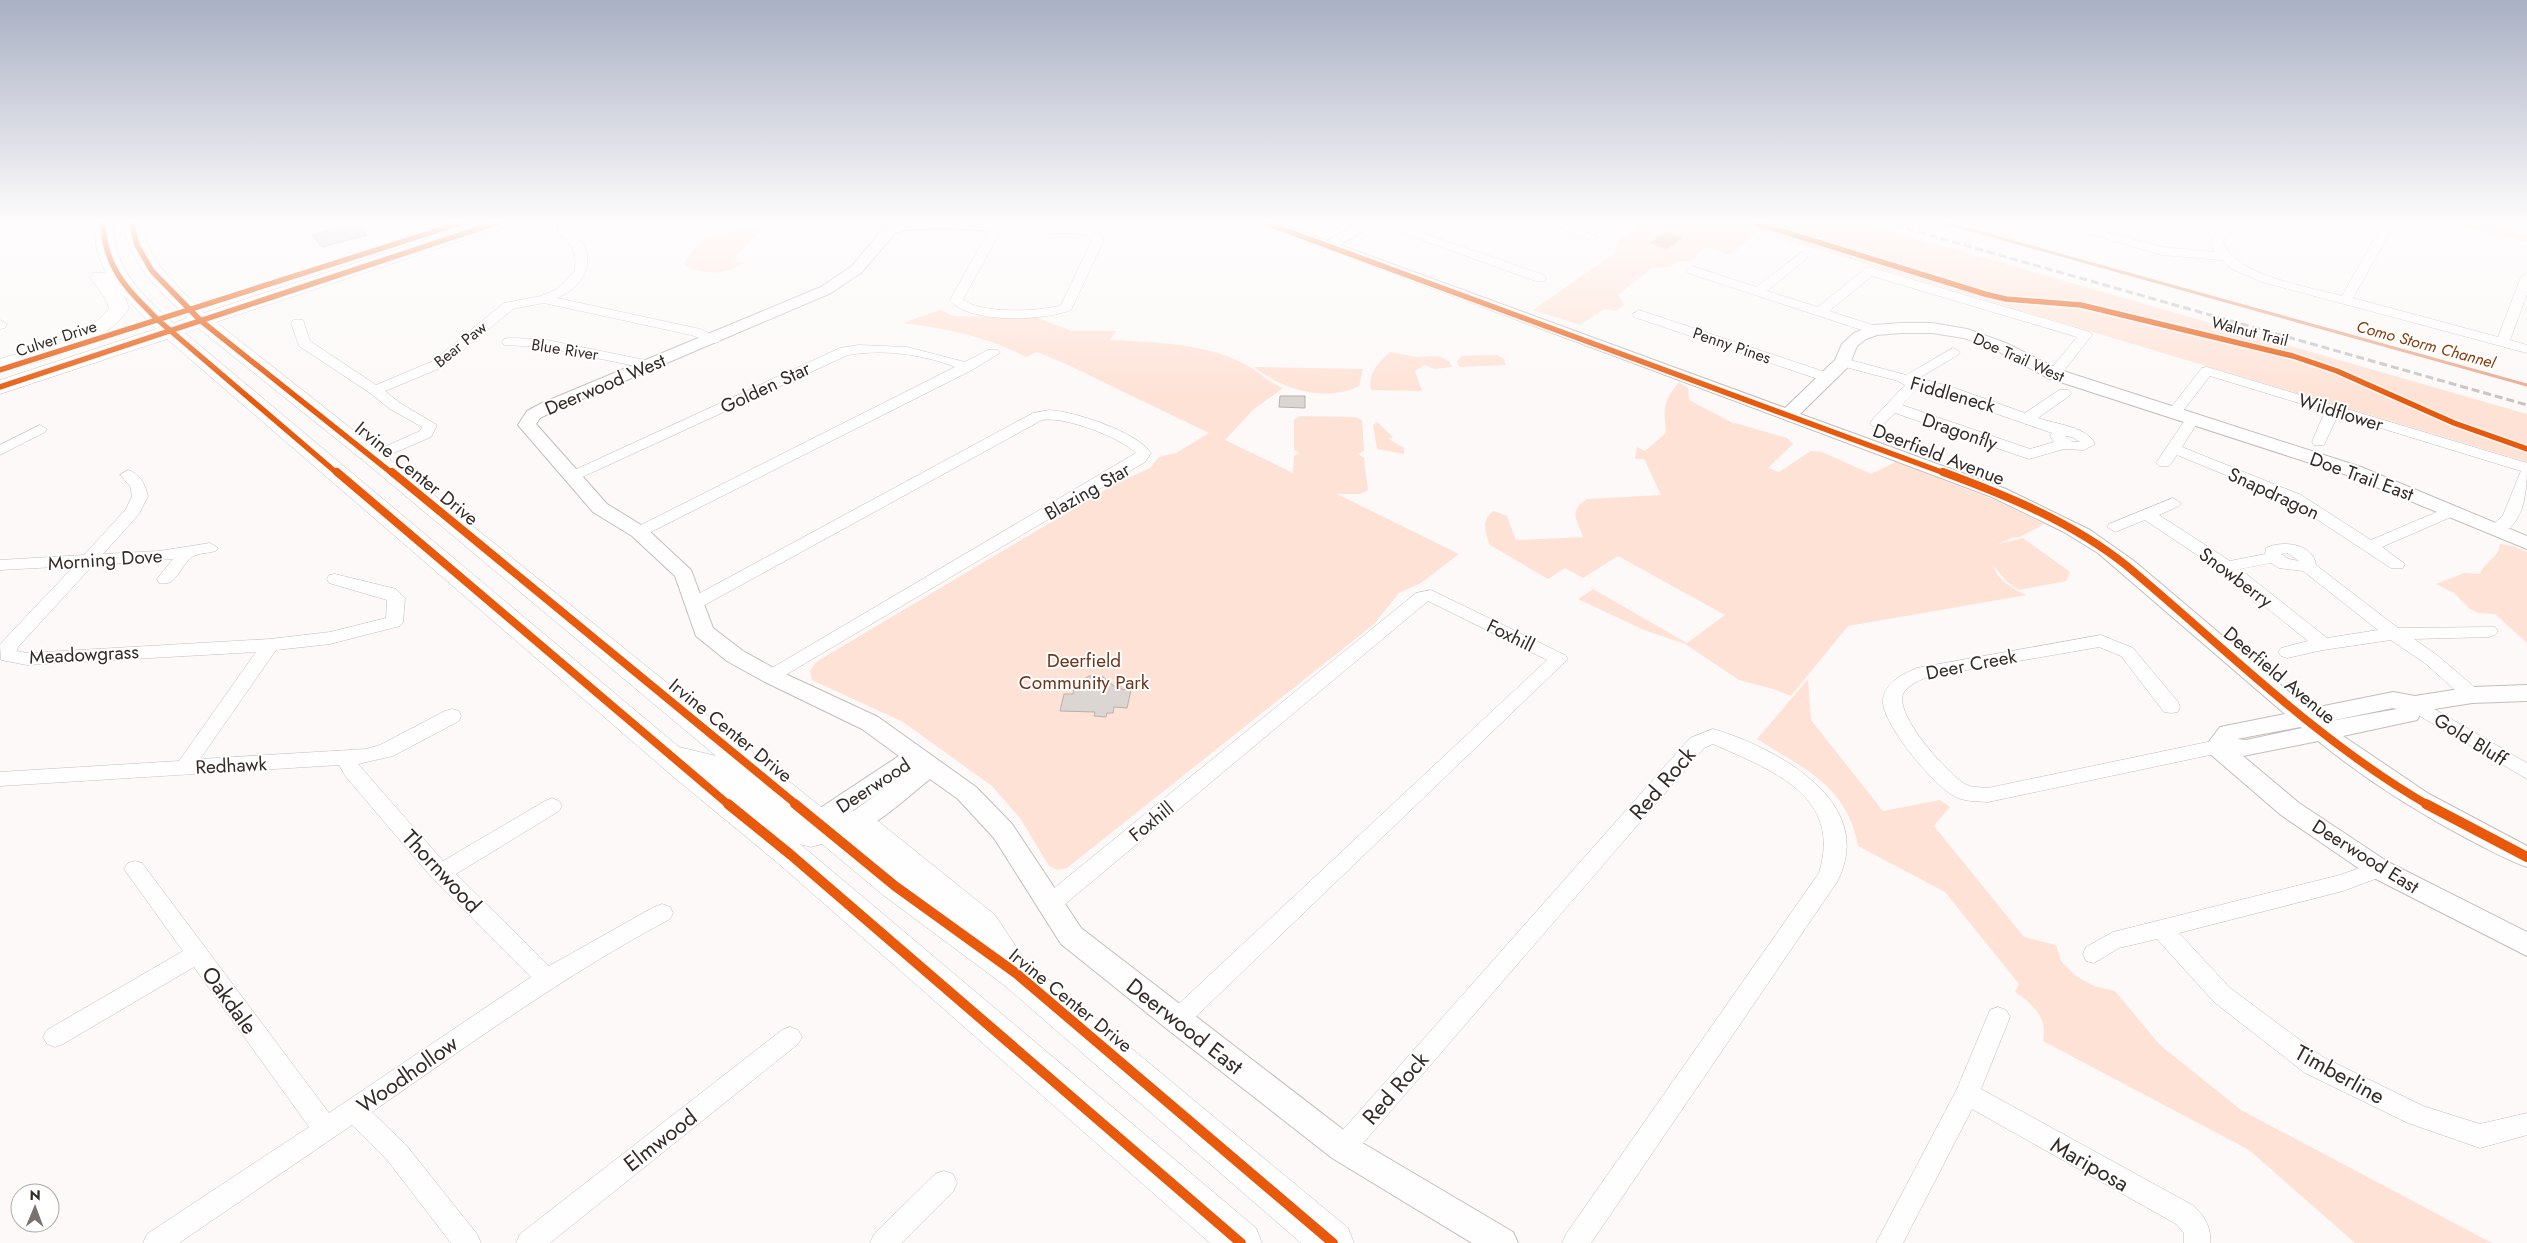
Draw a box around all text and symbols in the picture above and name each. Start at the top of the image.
street label: Walnut Trail [2209,311,2291,352]
street label: Culver Drive [13,315,100,362]
water label: Como Storm Channel [2354,315,2499,374]
street label: Bear Paw [429,316,492,373]
street label: Penny Pines [1690,321,1774,370]
street label: Doe Trail West [1969,327,2068,388]
street label: Blue River [530,333,601,366]
street label: Deerwood West [541,347,670,422]
street label: Golden Star [716,355,815,420]
street label: Fiddleneck [1907,369,1999,420]
street label: Wildflower [2295,387,2387,438]
street label: Dragonfly [1919,406,2002,457]
street label: Irvine Center Drive [349,415,484,532]
street label: Deerfield Avenue [1869,417,2009,492]
street label: Doe Trail East [2306,445,2418,508]
street label: Blazing Star [1039,456,1136,527]
street label: Snapdragon [2224,461,2324,526]
street label: Snowberry [2193,541,2279,614]
street label: Morning Dove [47,542,163,577]
street label: Foxhill [1482,612,1539,659]
street label: Deerfield Avenue [2218,620,2342,731]
street label: Meadowgrass [29,638,140,671]
street label: Deer Creek [1923,642,2019,687]
park label: Deerfield Community Park [1019,647,1150,696]
street label: Irvine Center Drive [663,672,798,789]
street label: Gold Bluff [2429,706,2513,773]
street label: Red Rock [1621,739,1703,826]
street label: Redhawk [195,750,268,781]
street label: Deerwood [831,751,916,820]
street label: Foxhill [1123,795,1179,848]
street label: Deerwood East [2307,813,2425,900]
street label: Thornwood [395,822,489,920]
street label: Irvine Center Drive [1003,942,1138,1059]
street label: Oakdale [194,959,266,1041]
street label: Deerwood East [1120,970,1251,1082]
street label: Woodhollow [350,1027,464,1121]
street label: Timberline [2289,1036,2391,1112]
street label: Red Rock [1354,1044,1436,1131]
street label: Elmwood [616,1101,704,1179]
street label: Mariposa [2045,1129,2135,1199]
north arrow [10,1183,60,1233]
text: N [29,1185,41,1205]

